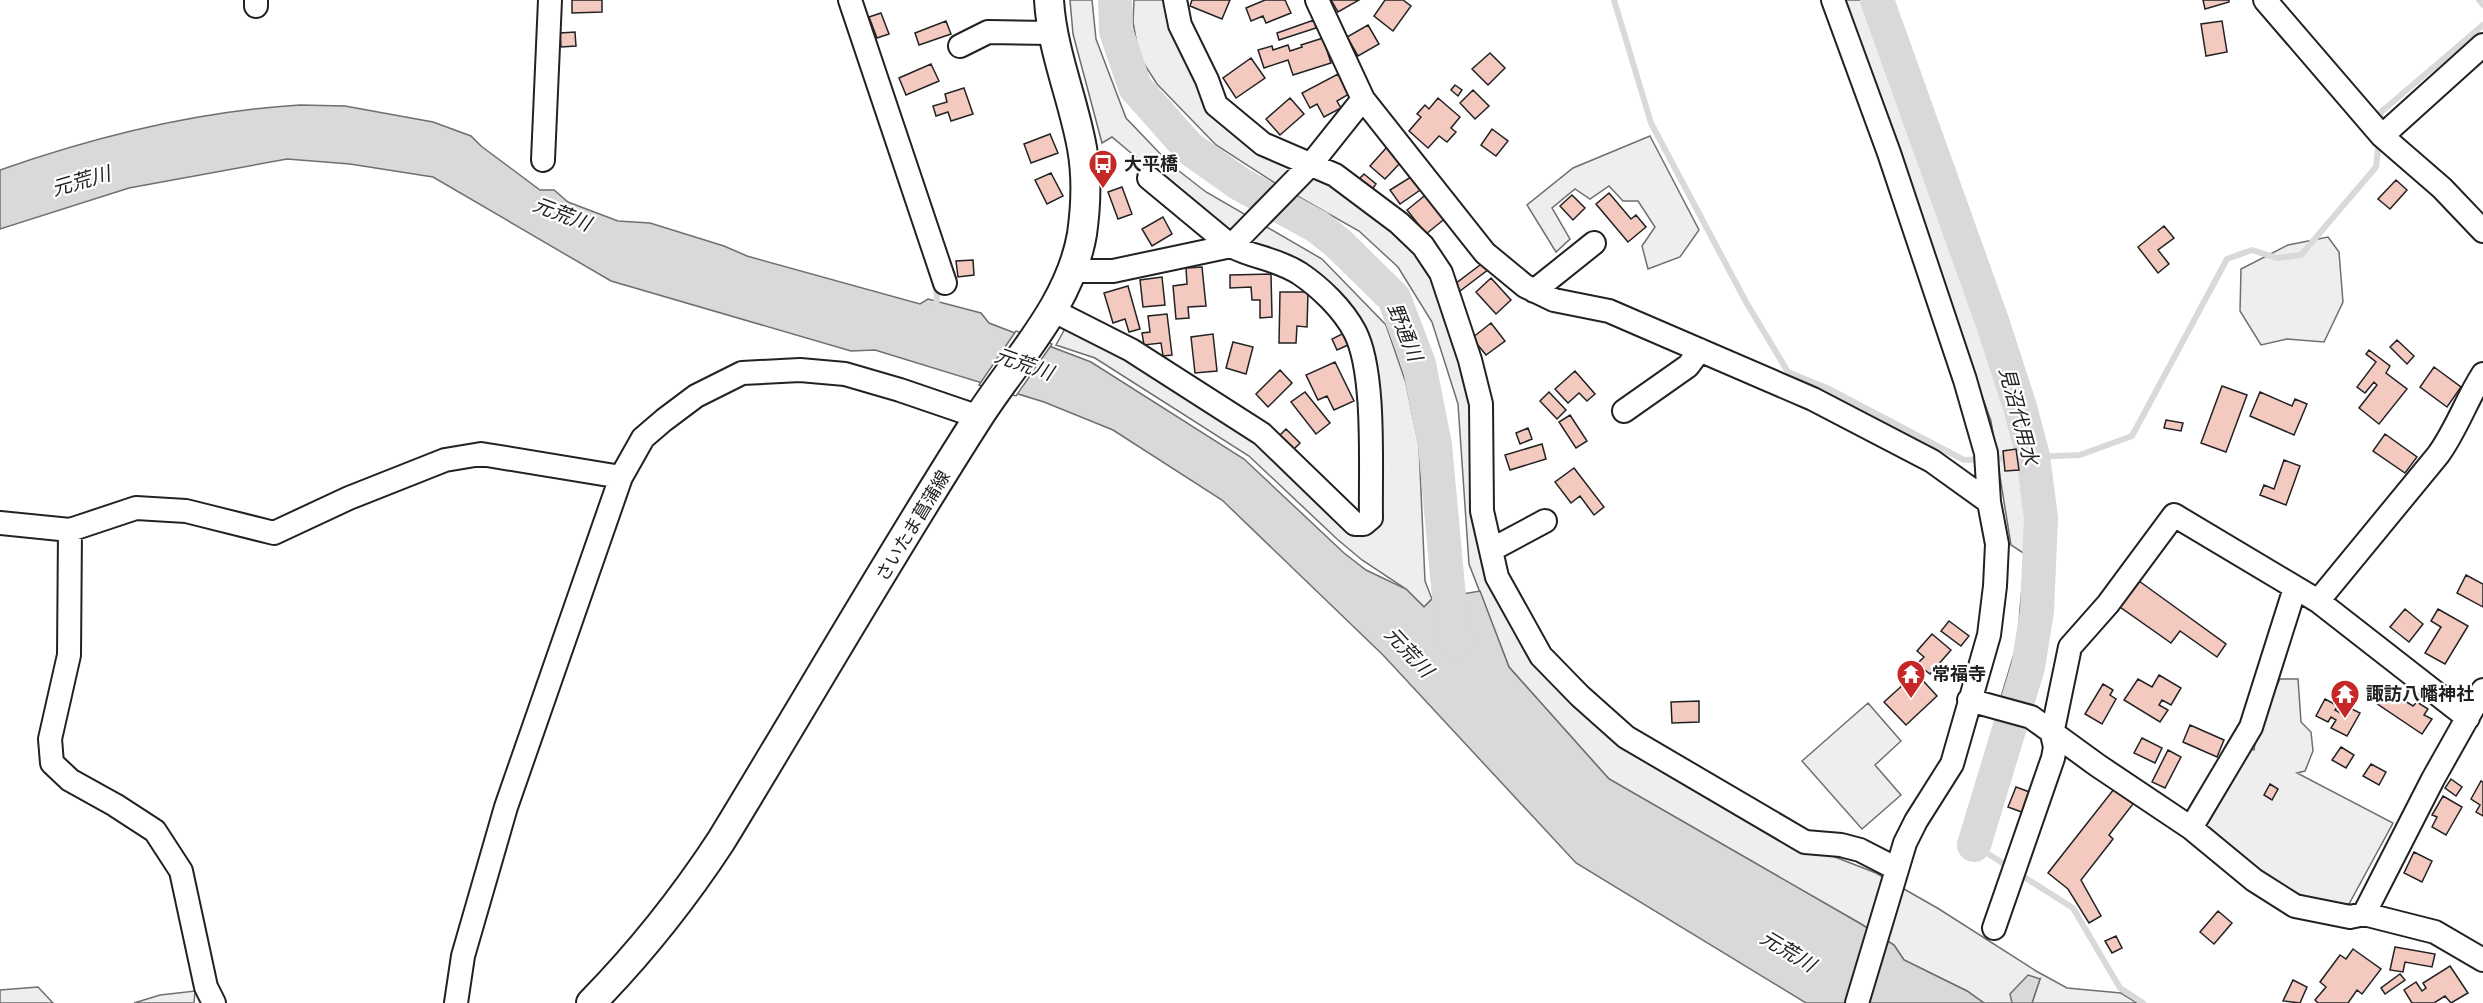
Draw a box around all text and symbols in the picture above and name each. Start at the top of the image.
bus stop icon: 大平橋 [1087,148,1119,190]
place label: 大平橋 [1124,153,1178,175]
water label: 元荒川 [49,162,115,201]
water label: 元荒川 [530,193,596,237]
water label: 野通川 [1383,300,1427,366]
water label: 元荒川 [992,344,1058,386]
water label: 見沼代用水 [1994,365,2043,469]
street label: さいたま菖蒲線 [871,467,955,585]
water label: 元荒川 [1380,623,1439,684]
temple icon: 常福寺 [1895,658,1927,700]
place label: 常福寺 [1932,663,1986,685]
temple icon: 諏訪八幡神社 [2329,678,2361,720]
place label: 諏訪八幡神社 [2366,683,2474,705]
water label: 元荒川 [1756,926,1821,978]

